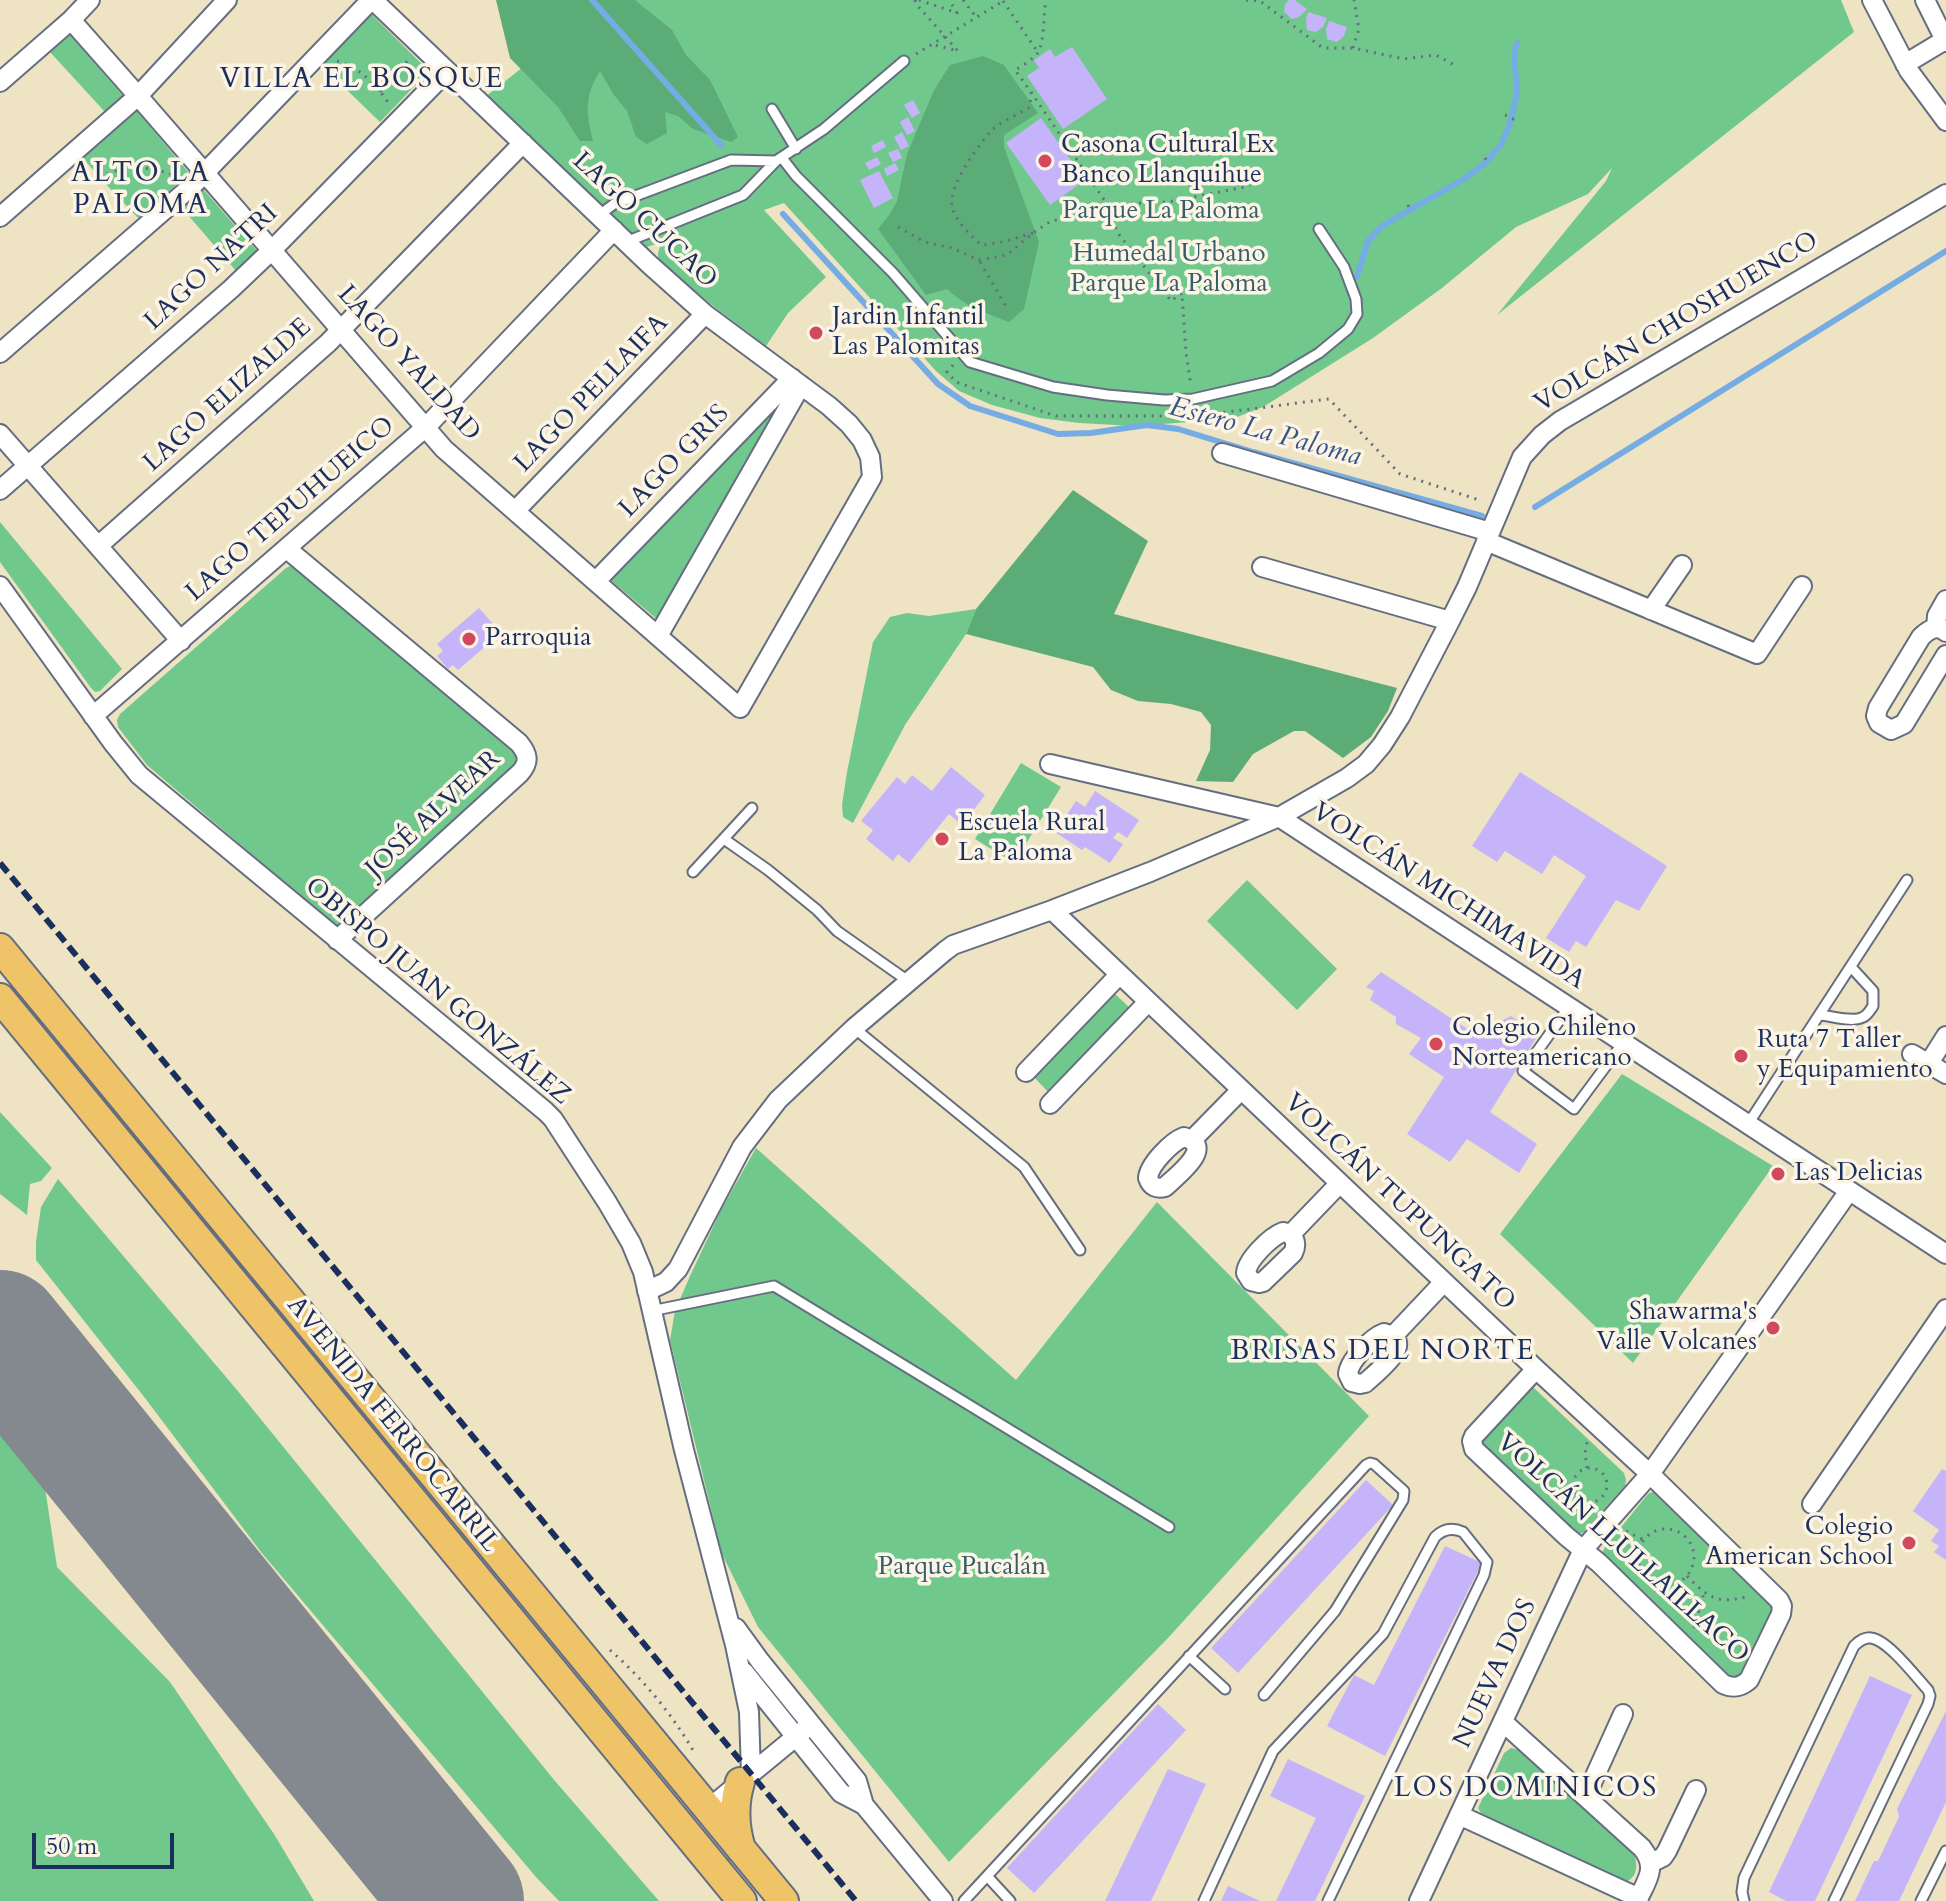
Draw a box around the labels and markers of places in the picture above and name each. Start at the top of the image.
place label: Casona Cultural Ex Banco Llanquihue [1061,130,1274,192]
marker: Casona Cultural Ex Banco Llanquihue [1036,152,1054,170]
place label: Jardin Infantil Las Palomitas [832,302,984,364]
marker: Jardin Infantil Las Palomitas [807,324,825,342]
place label: Parroquia [485,623,591,655]
marker: Parroquia [460,630,478,648]
place label: Escuela Rural La Paloma [958,808,1105,870]
marker: Escuela Rural La Paloma [933,830,951,848]
place label: Colegio Chileno Norteamericano [1452,1013,1636,1074]
place label: Ruta 7 Taller y Equipamiento [1757,1025,1932,1086]
marker: Colegio Chileno Norteamericano [1427,1035,1445,1053]
marker: Ruta 7 Taller y Equipamiento [1732,1047,1750,1065]
place label: Las Delicias [1794,1158,1923,1190]
marker: Las Delicias [1769,1165,1787,1183]
place label: Shawarma's Valle Volcanes [1596,1297,1757,1358]
marker: Shawarma's Valle Volcanes [1764,1319,1782,1337]
place label: Colegio American School [1705,1512,1893,1574]
marker: Colegio American School [1900,1534,1918,1552]

